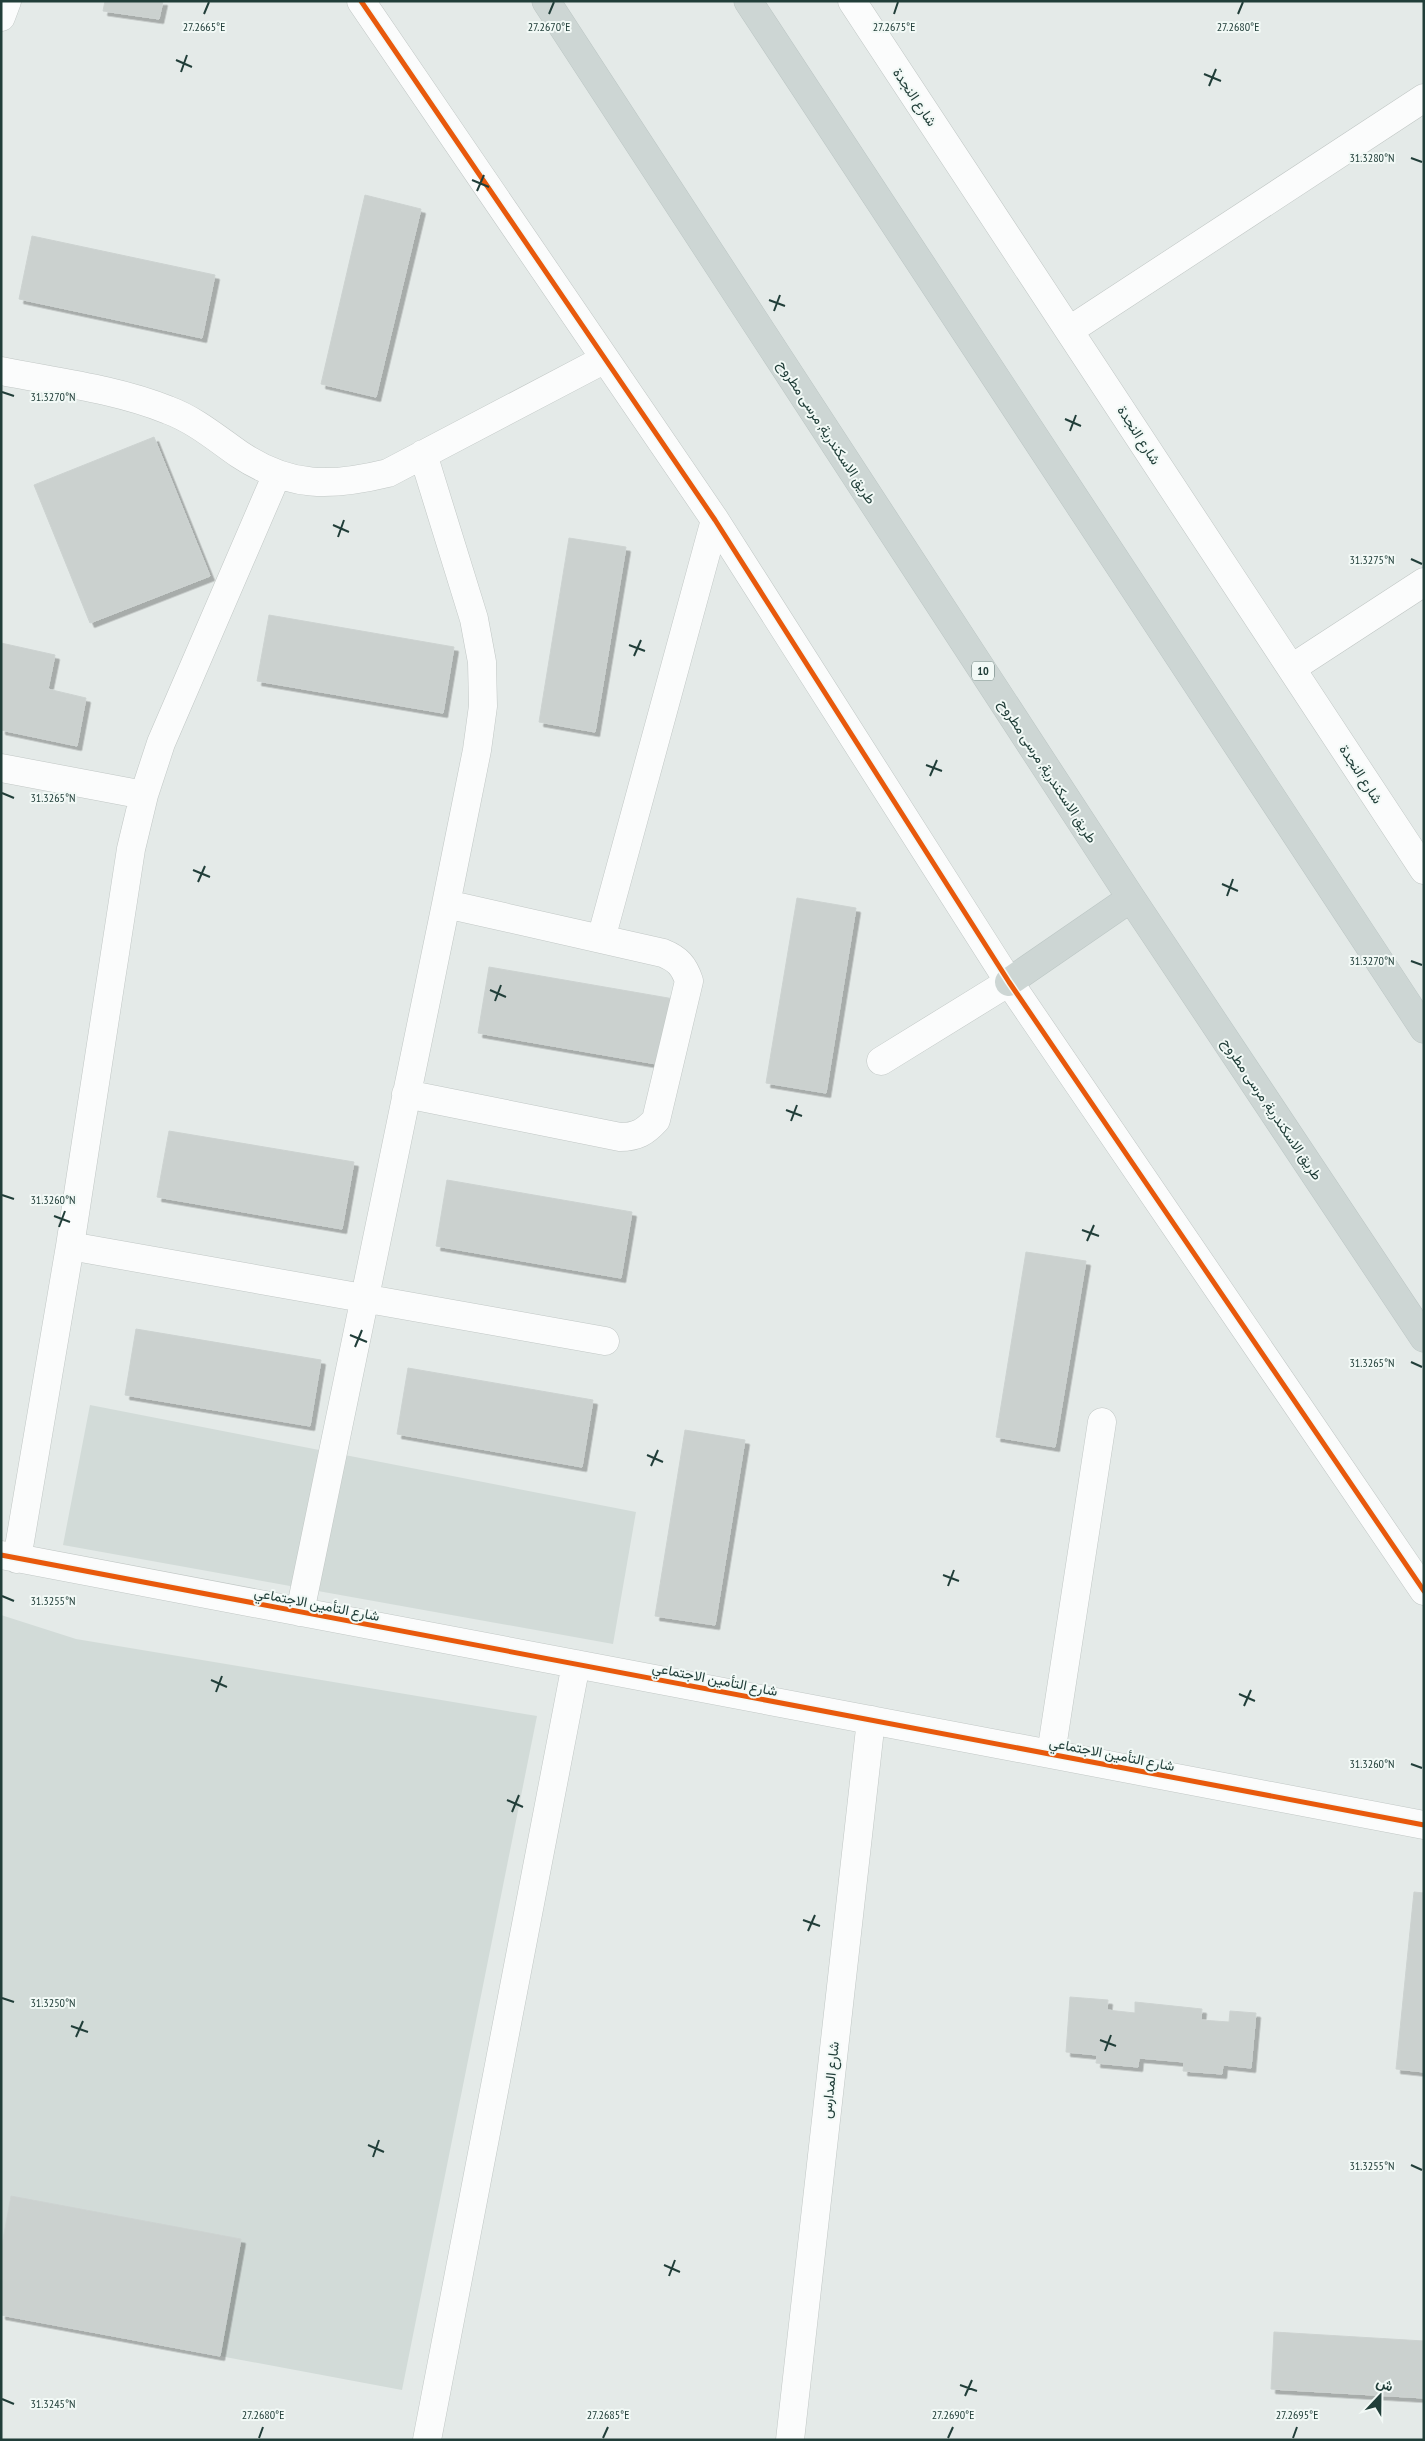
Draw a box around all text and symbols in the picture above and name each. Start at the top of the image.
text: 27.2665°E [183,19,225,34]
text: 27.2670°E [528,19,570,34]
text: 27.2675°E [873,19,915,34]
text: 27.2680°E [1217,19,1259,34]
street label: شارع النجدة [887,64,941,131]
text: 31.3280°N [1349,150,1395,165]
street label: طريق الاسكندرية, مرسى مطروح [772,357,880,508]
text: 31.3270°N [30,389,76,404]
street label: شارع النجدة [1112,402,1165,469]
text: 31.3275°N [1349,552,1395,567]
road number: 10 [972,661,994,680]
street label: طريق الاسكندرية, مرسى مطروح [993,696,1101,847]
street label: شارع النجدة [1334,741,1387,808]
text: 31.3265°N [30,790,76,805]
text: 31.3270°N [1349,953,1395,968]
street label: طريق الاسكندرية, مرسى مطروح [1216,1034,1326,1185]
text: 31.3260°N [30,1192,76,1207]
text: 31.3265°N [1349,1355,1395,1370]
street label: شارع التأمين الاجتماعي [252,1583,381,1628]
text: 31.3255°N [30,1593,76,1608]
street label: شارع التأمين الاجتماعي [650,1658,779,1703]
street label: شارع التأمين الاجتماعي [1047,1733,1176,1778]
text: 31.3260°N [1349,1756,1395,1771]
text: 31.3250°N [30,1995,76,2010]
street label: شارع المدارس [817,2041,845,2120]
text: 31.3255°N [1349,2158,1395,2173]
north arrow [1355,2371,1405,2421]
text: ش [1374,2372,1396,2396]
text: 31.3245°N [30,2396,76,2411]
text: 27.2680°E [242,2407,284,2422]
text: 27.2685°E [587,2407,629,2422]
text: 27.2690°E [932,2407,974,2422]
text: 27.2695°E [1276,2407,1318,2422]

